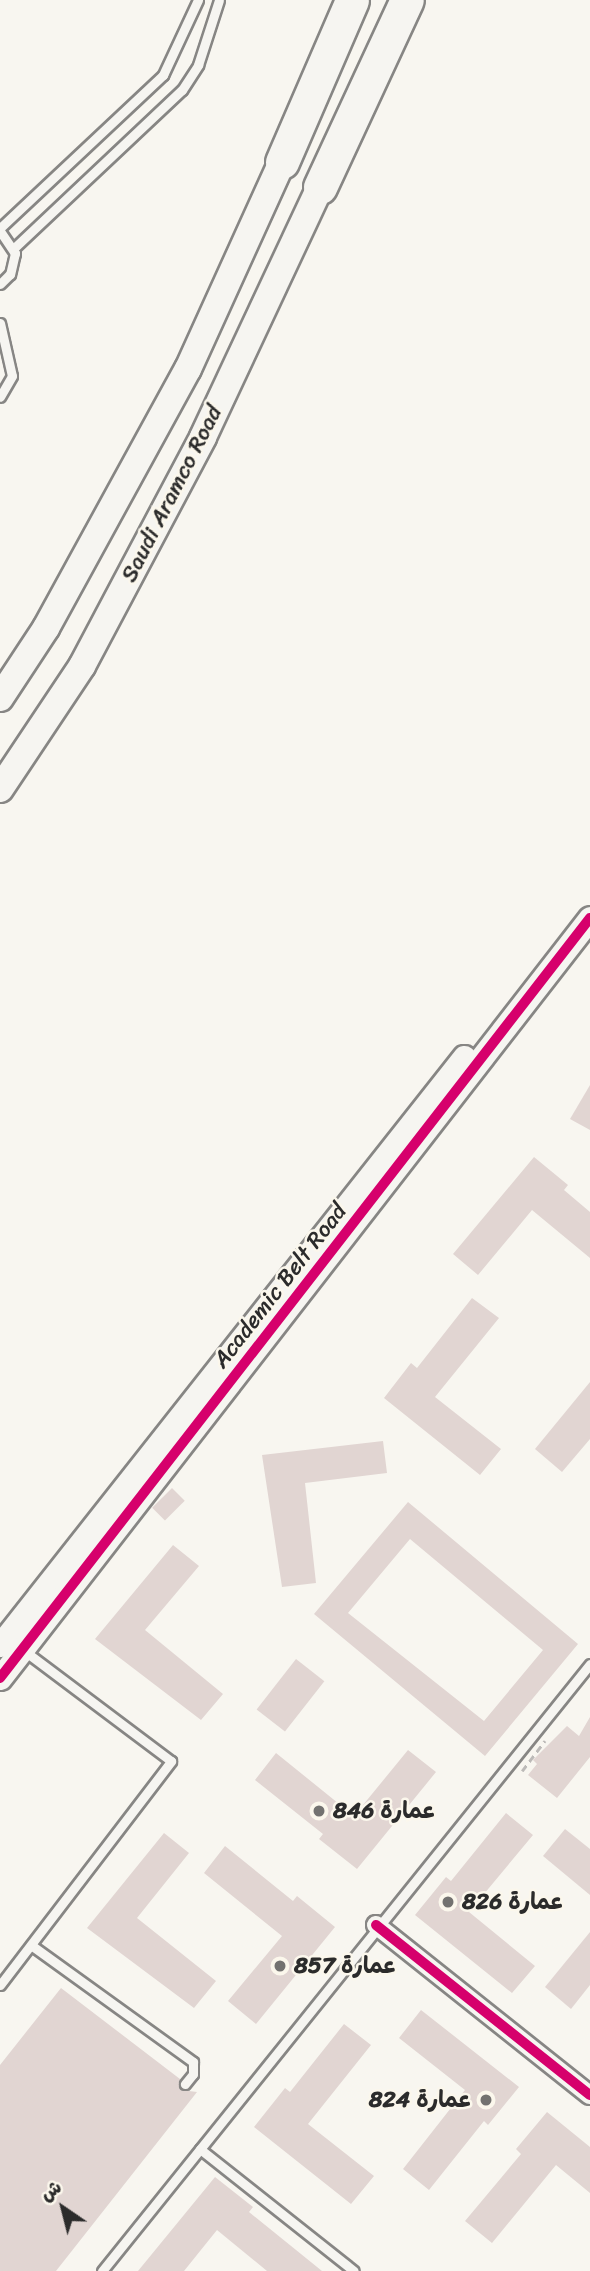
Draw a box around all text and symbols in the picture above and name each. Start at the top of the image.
street label: Saudi Aramco Road [115,401,229,587]
street label: Academic Belt Road [207,1198,353,1374]
place label: عمارة 846 [333,1797,436,1825]
marker: عمارة 846 [311,1803,327,1819]
place label: عمارة 826 [462,1888,564,1916]
marker: عمارة 826 [440,1894,456,1910]
place label: عمارة 857 [294,1952,397,1980]
marker: عمارة 857 [272,1958,288,1974]
place label: عمارة 824 [369,2086,472,2114]
marker: عمارة 824 [478,2092,494,2108]
text: ش [33,2171,69,2210]
north arrow [28,2173,98,2243]

